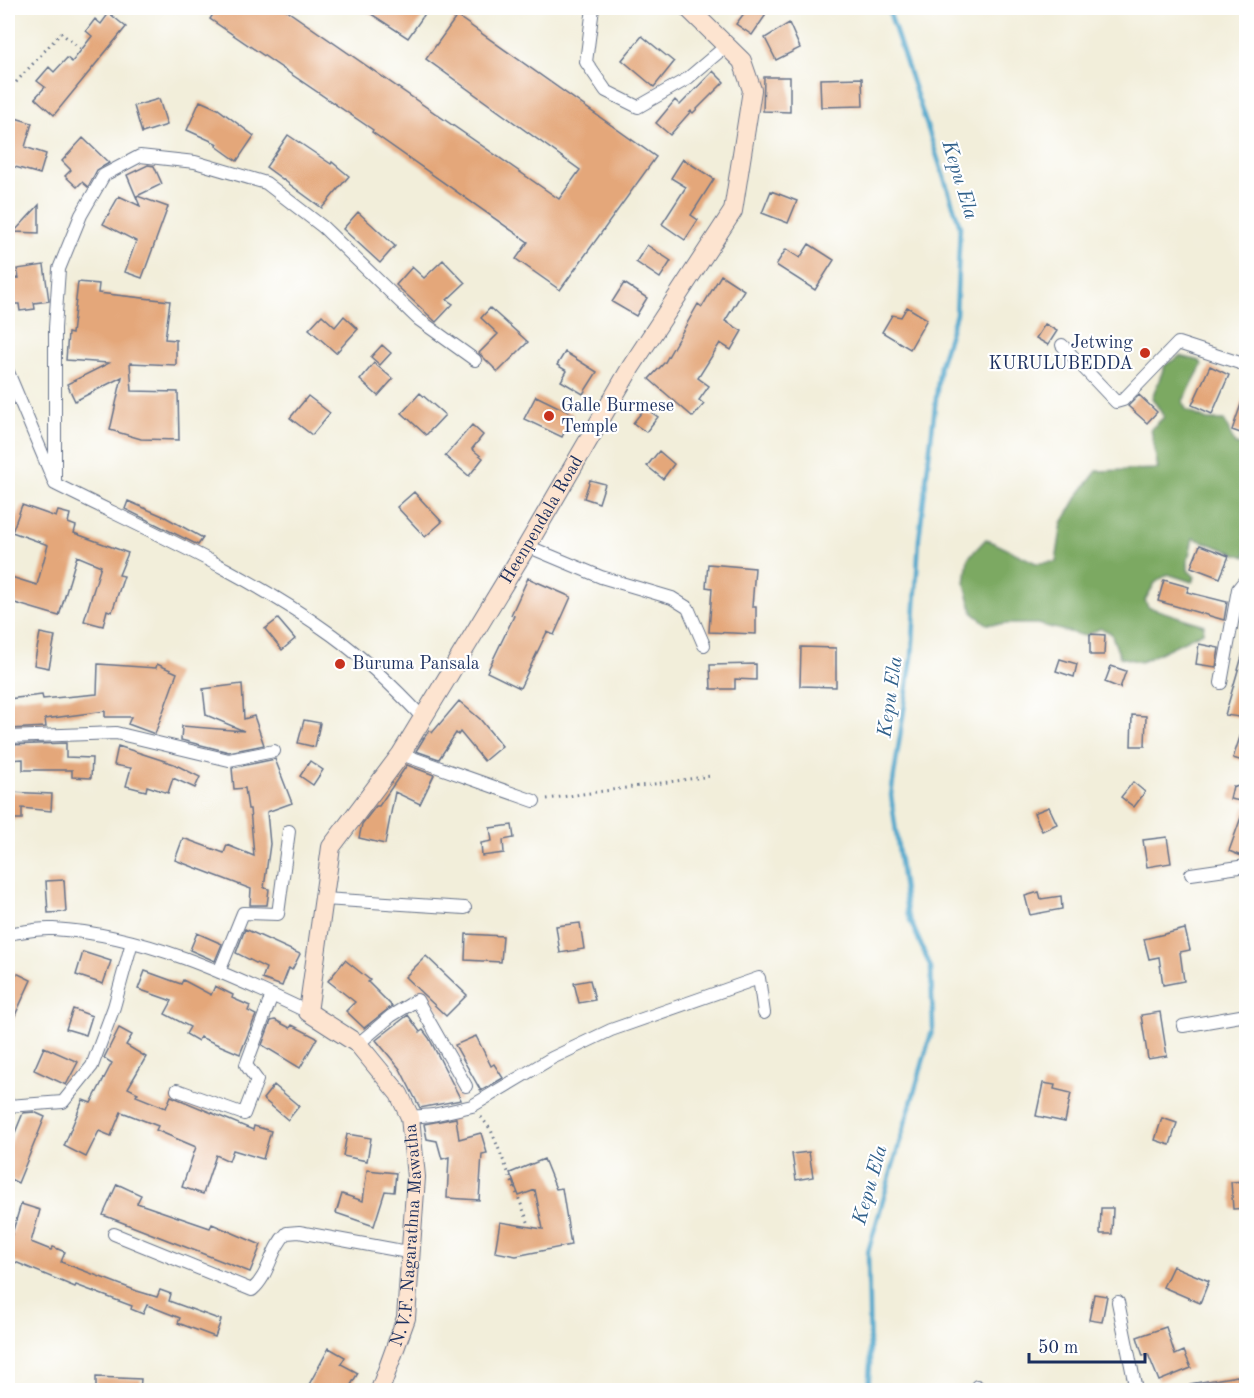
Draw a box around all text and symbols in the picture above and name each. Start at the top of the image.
water label: Kepu Ela [937,137,981,222]
place label: Jetwing KURULUBEDDA [989,334,1133,373]
marker: Jetwing KURULUBEDDA [1138,346,1152,360]
place label: Galle Burmese Temple [561,397,674,436]
marker: Galle Burmese Temple [542,409,556,423]
street label: Heenpendala Road [497,453,586,587]
place label: Buruma Pansala [352,655,480,673]
water label: Kepu Ela [875,655,907,740]
marker: Buruma Pansala [333,657,347,671]
street label: N.V.F. Nagarathna Mawatha [387,1123,425,1349]
water label: Kepu Ela [850,1143,892,1228]
scale bar [1029,1326,1144,1364]
text: 50 m [1038,1339,1078,1357]

